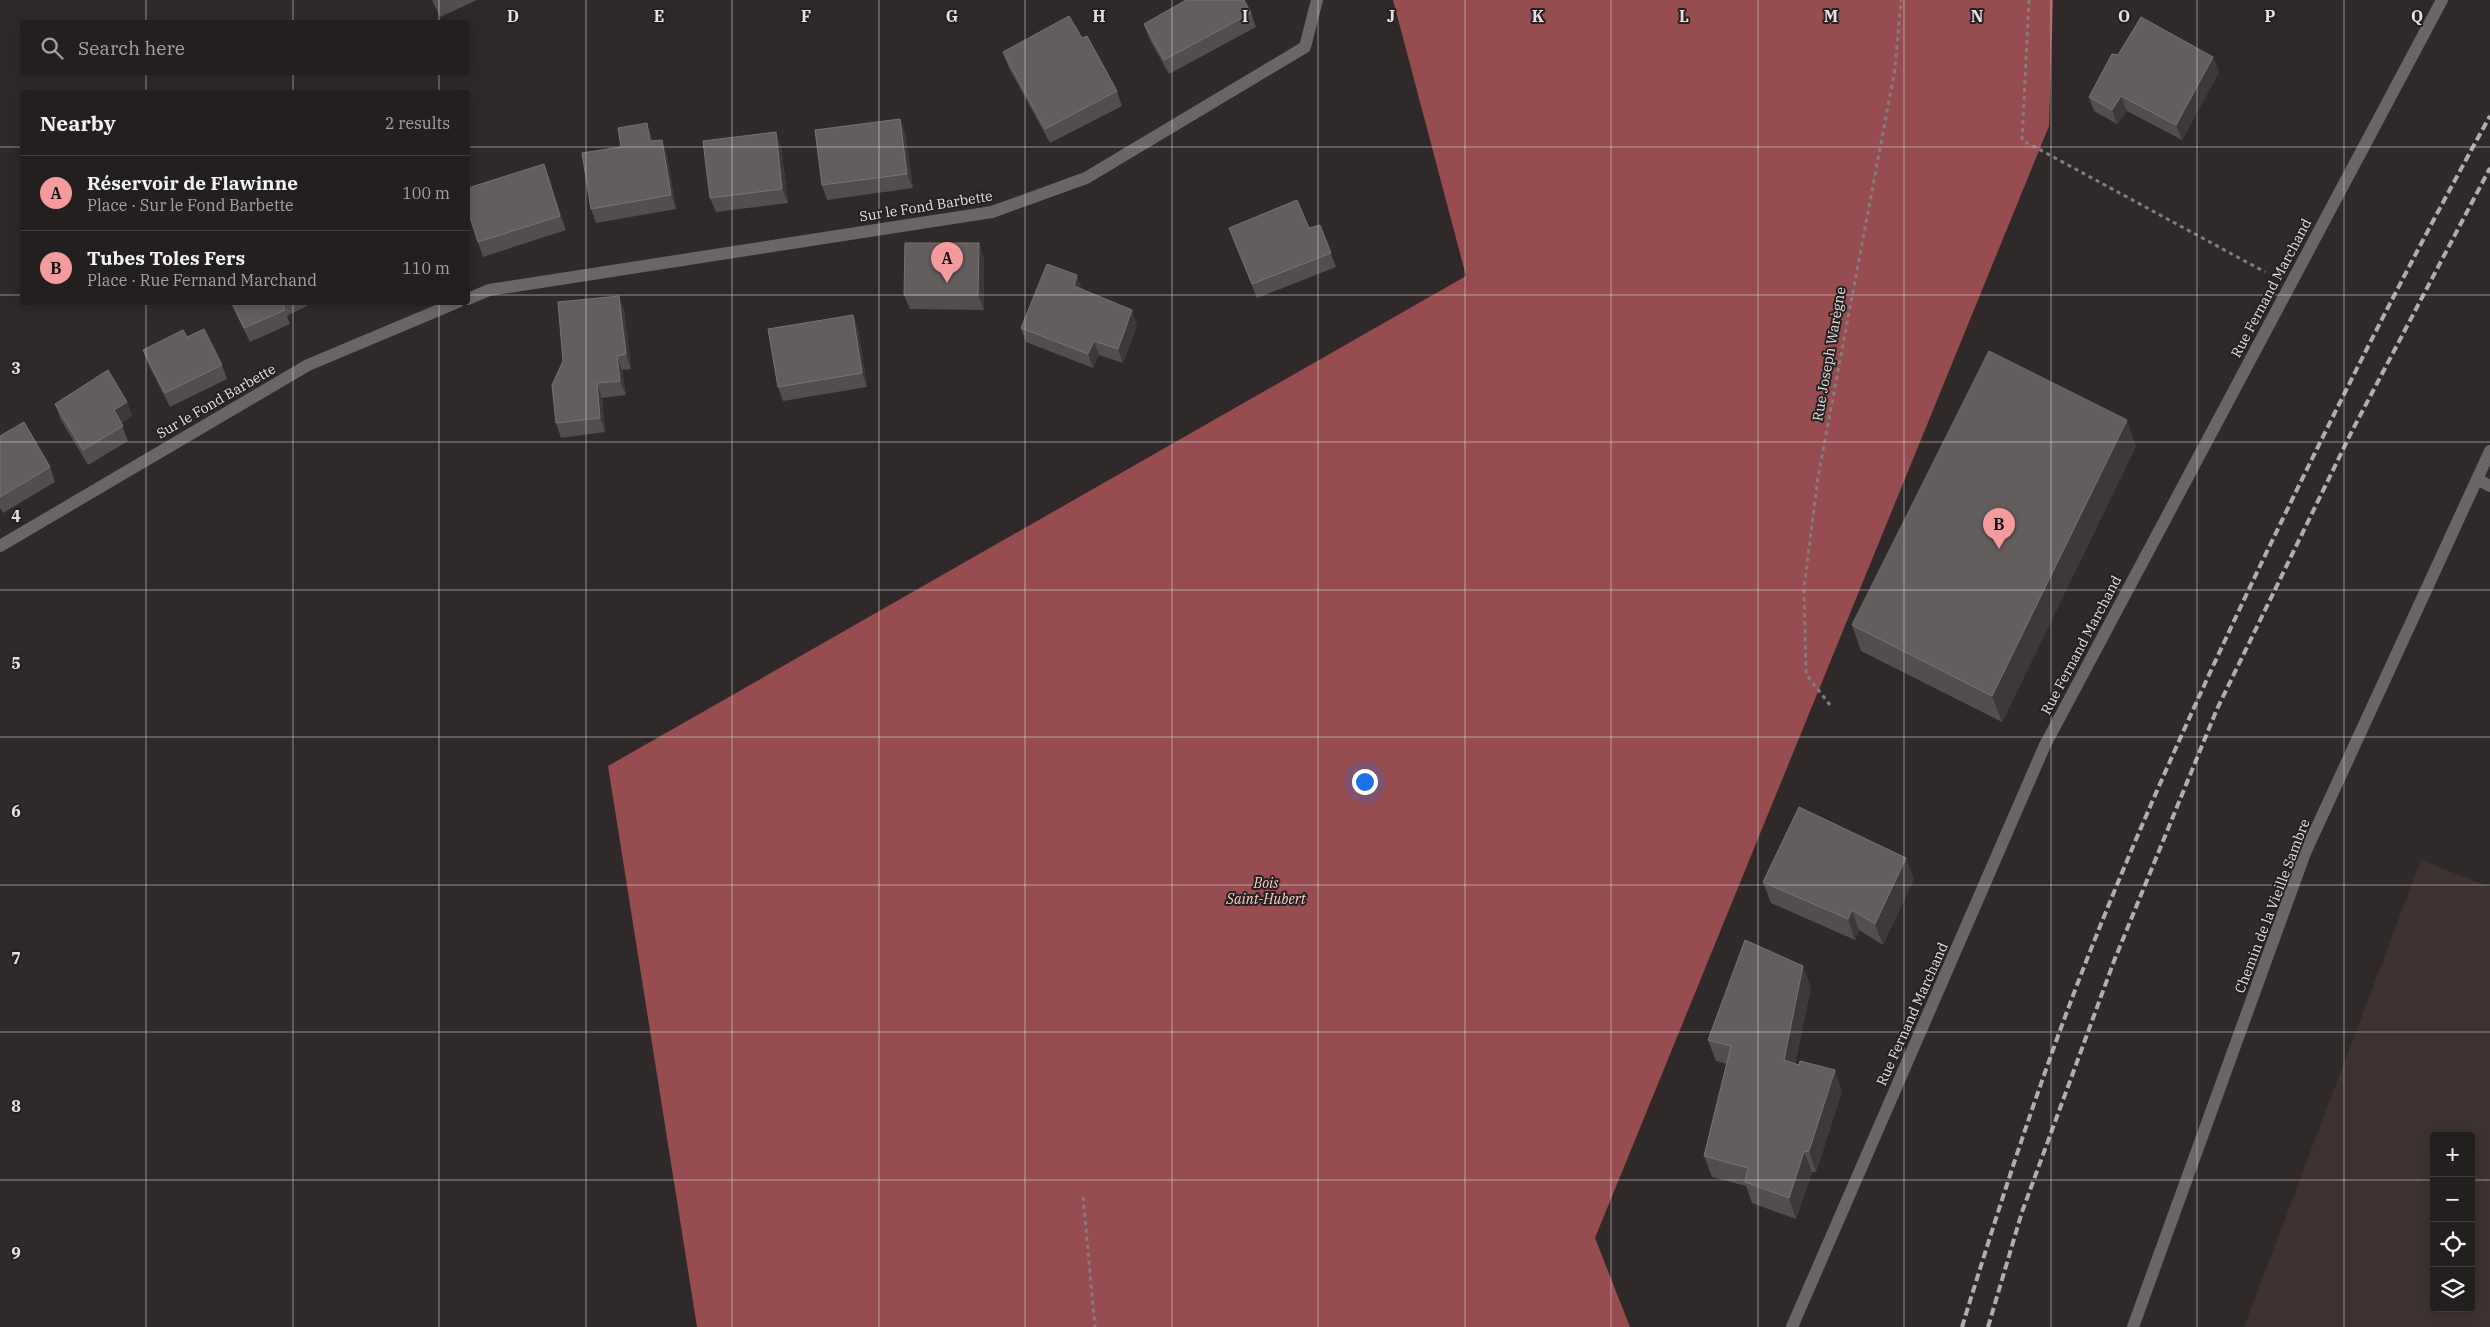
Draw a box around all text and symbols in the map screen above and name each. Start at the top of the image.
text: D [507,6,519,26]
text: E [654,6,664,26]
text: F [801,6,811,26]
text: G [946,6,958,26]
text: H [1093,6,1106,26]
text: I [1242,6,1248,26]
text: J [1387,6,1395,26]
text: K [1532,6,1545,26]
text: L [1679,6,1689,26]
text: M [1824,6,1838,26]
text: N [1971,6,1983,26]
text: O [2118,6,2130,26]
text: P [2265,6,2276,26]
text: Q [2411,6,2423,26]
search box [20,20,470,75]
icon: search [38,34,66,62]
text: Search here [78,36,185,60]
text: Nearby [40,109,116,137]
text: 2 results [385,113,450,133]
text: Réservoir de Flawinne [87,171,298,195]
text: A [50,183,62,203]
text: 100 m [402,183,450,203]
street label: Sur le Fond Barbette [858,187,994,225]
text: Place · Sur le Fond Barbette [87,195,294,215]
street label: Rue Fernand Marchand [2227,215,2316,361]
pin: A [931,242,963,283]
text: Tubes Toles Fers [87,246,245,270]
text: B [50,258,62,278]
text: 110 m [402,258,450,278]
text: Place · Rue Fernand Marchand [87,270,317,290]
street label: Rue Joseph Warègne [1808,285,1850,423]
text: 3 [11,358,21,378]
street label: Sur le Fond Barbette [153,360,279,442]
text: 4 [11,506,21,526]
pin: B [1983,508,2015,549]
street label: Rue Fernand Marchand [2037,572,2126,718]
text: 5 [11,653,21,673]
your location [1352,769,1378,795]
text: 6 [11,801,21,821]
street label: Chemin de la Vieille Sambre [2230,816,2314,996]
park label: Bois Saint-Hubert [1225,874,1307,908]
street label: Rue Fernand Marchand [1872,939,1952,1088]
text: 7 [11,948,21,968]
text: 8 [11,1096,21,1116]
map controls [2430,1132,2475,1312]
button: + [2430,1132,2475,1177]
button: − [2430,1177,2475,1222]
button: locate [2430,1222,2475,1267]
text: 9 [11,1243,21,1263]
button: layers [2430,1267,2475,1312]

